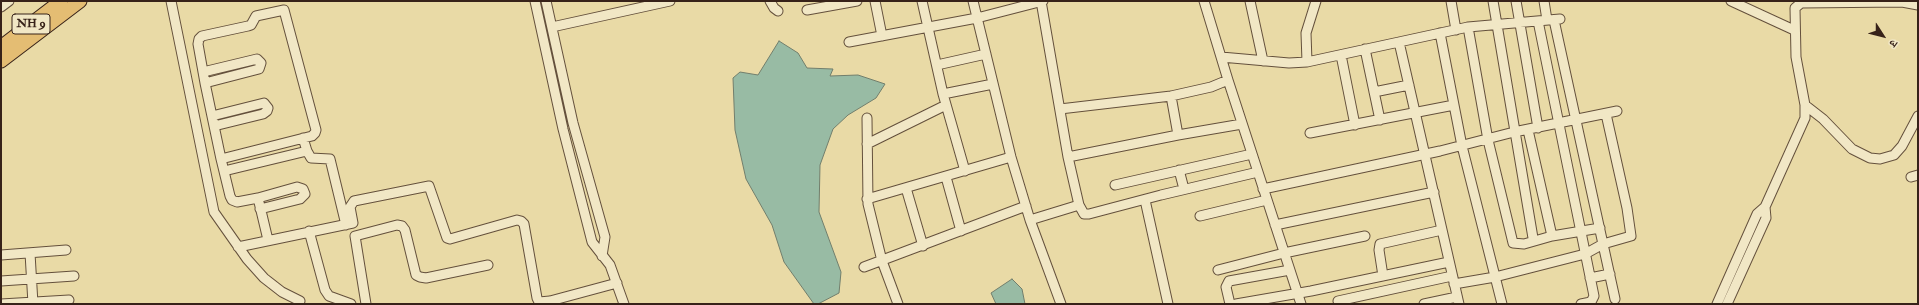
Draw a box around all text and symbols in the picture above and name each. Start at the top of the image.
road number: NH 9 [12,14,50,34]
north arrow [1863,16,1903,56]
text: उ [1886,37,1900,49]

